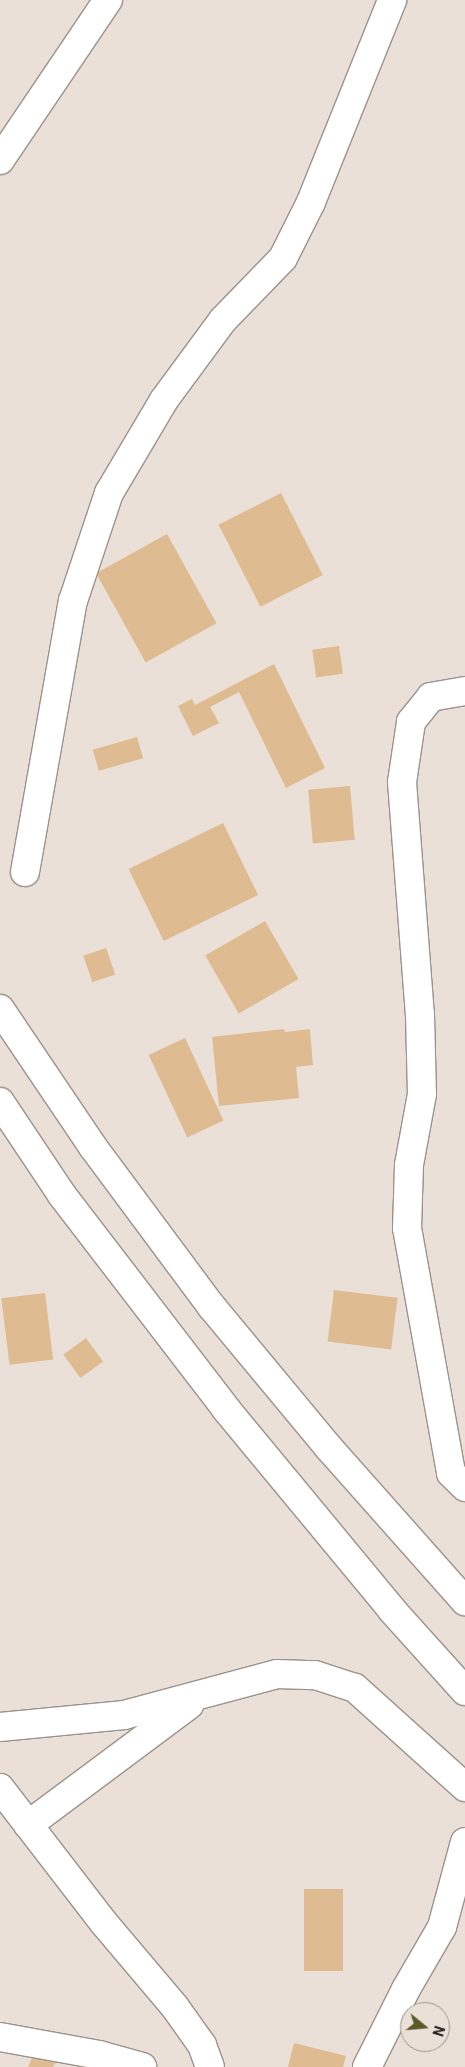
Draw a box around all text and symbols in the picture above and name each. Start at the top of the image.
north arrow [400,2002,450,2052]
text: N [429,2024,447,2038]

